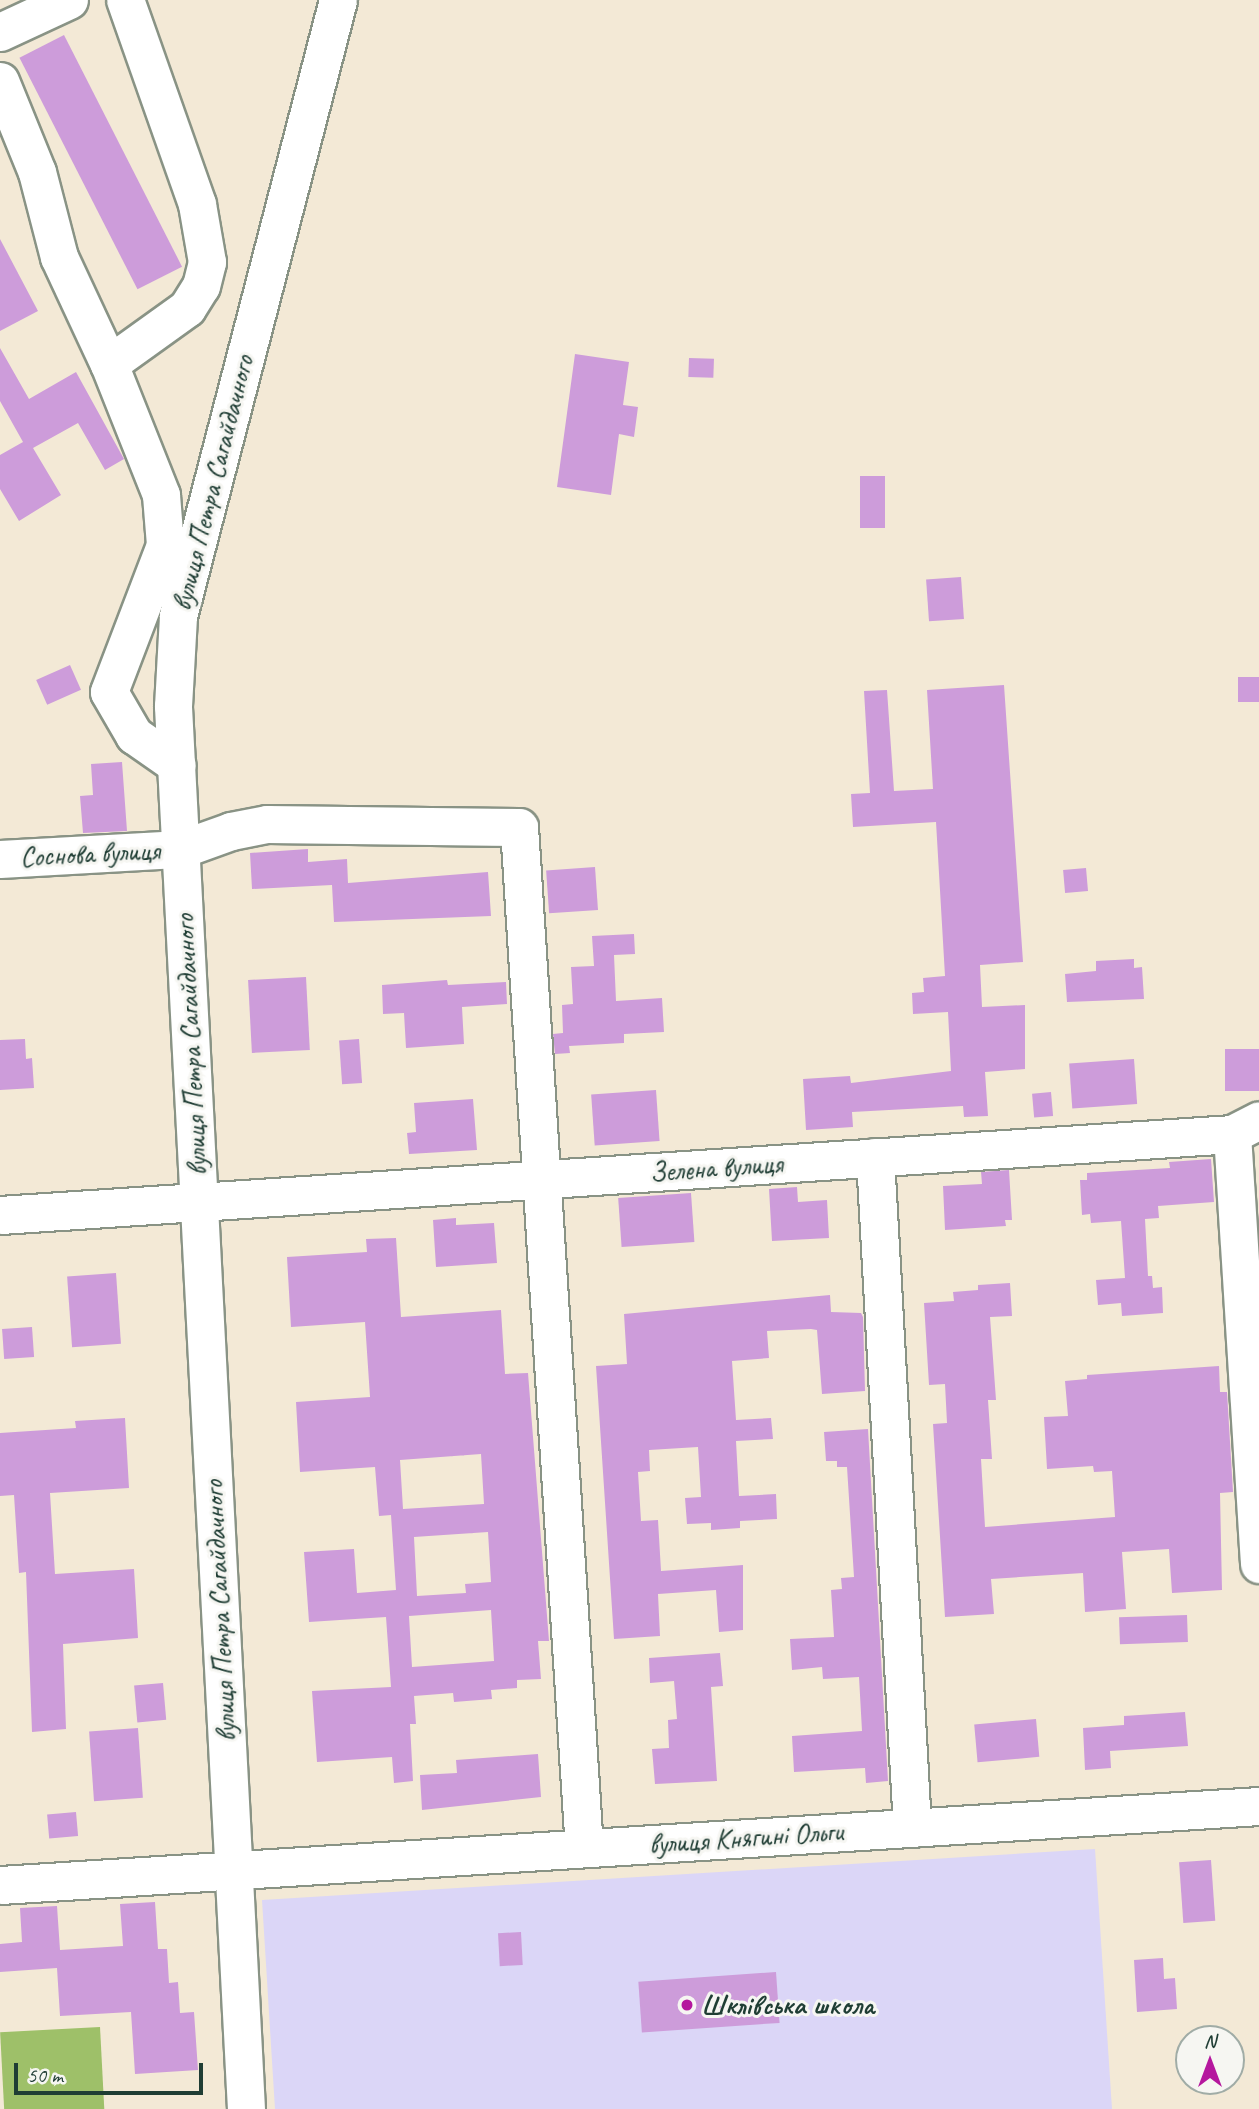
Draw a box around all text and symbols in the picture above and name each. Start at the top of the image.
street label: вулиця Петра Сагайдачного [165,352,261,614]
street label: Соснова вулиця [19,834,161,874]
street label: вулиця Петра Сагайдачного [167,913,215,1177]
street label: Зелена вулиця [649,1147,783,1189]
street label: вулиця Петра Сагайдачного [196,1479,244,1743]
street label: вулиця Княгині Ольги [648,1814,844,1862]
place label: Шклівська школа [701,1988,872,2022]
marker: Шклівська школа [679,1997,695,2013]
north arrow [1175,2025,1245,2095]
text: N [1204,2029,1216,2053]
scale bar [18,2050,206,2094]
text: 50 m [27,2062,63,2088]

